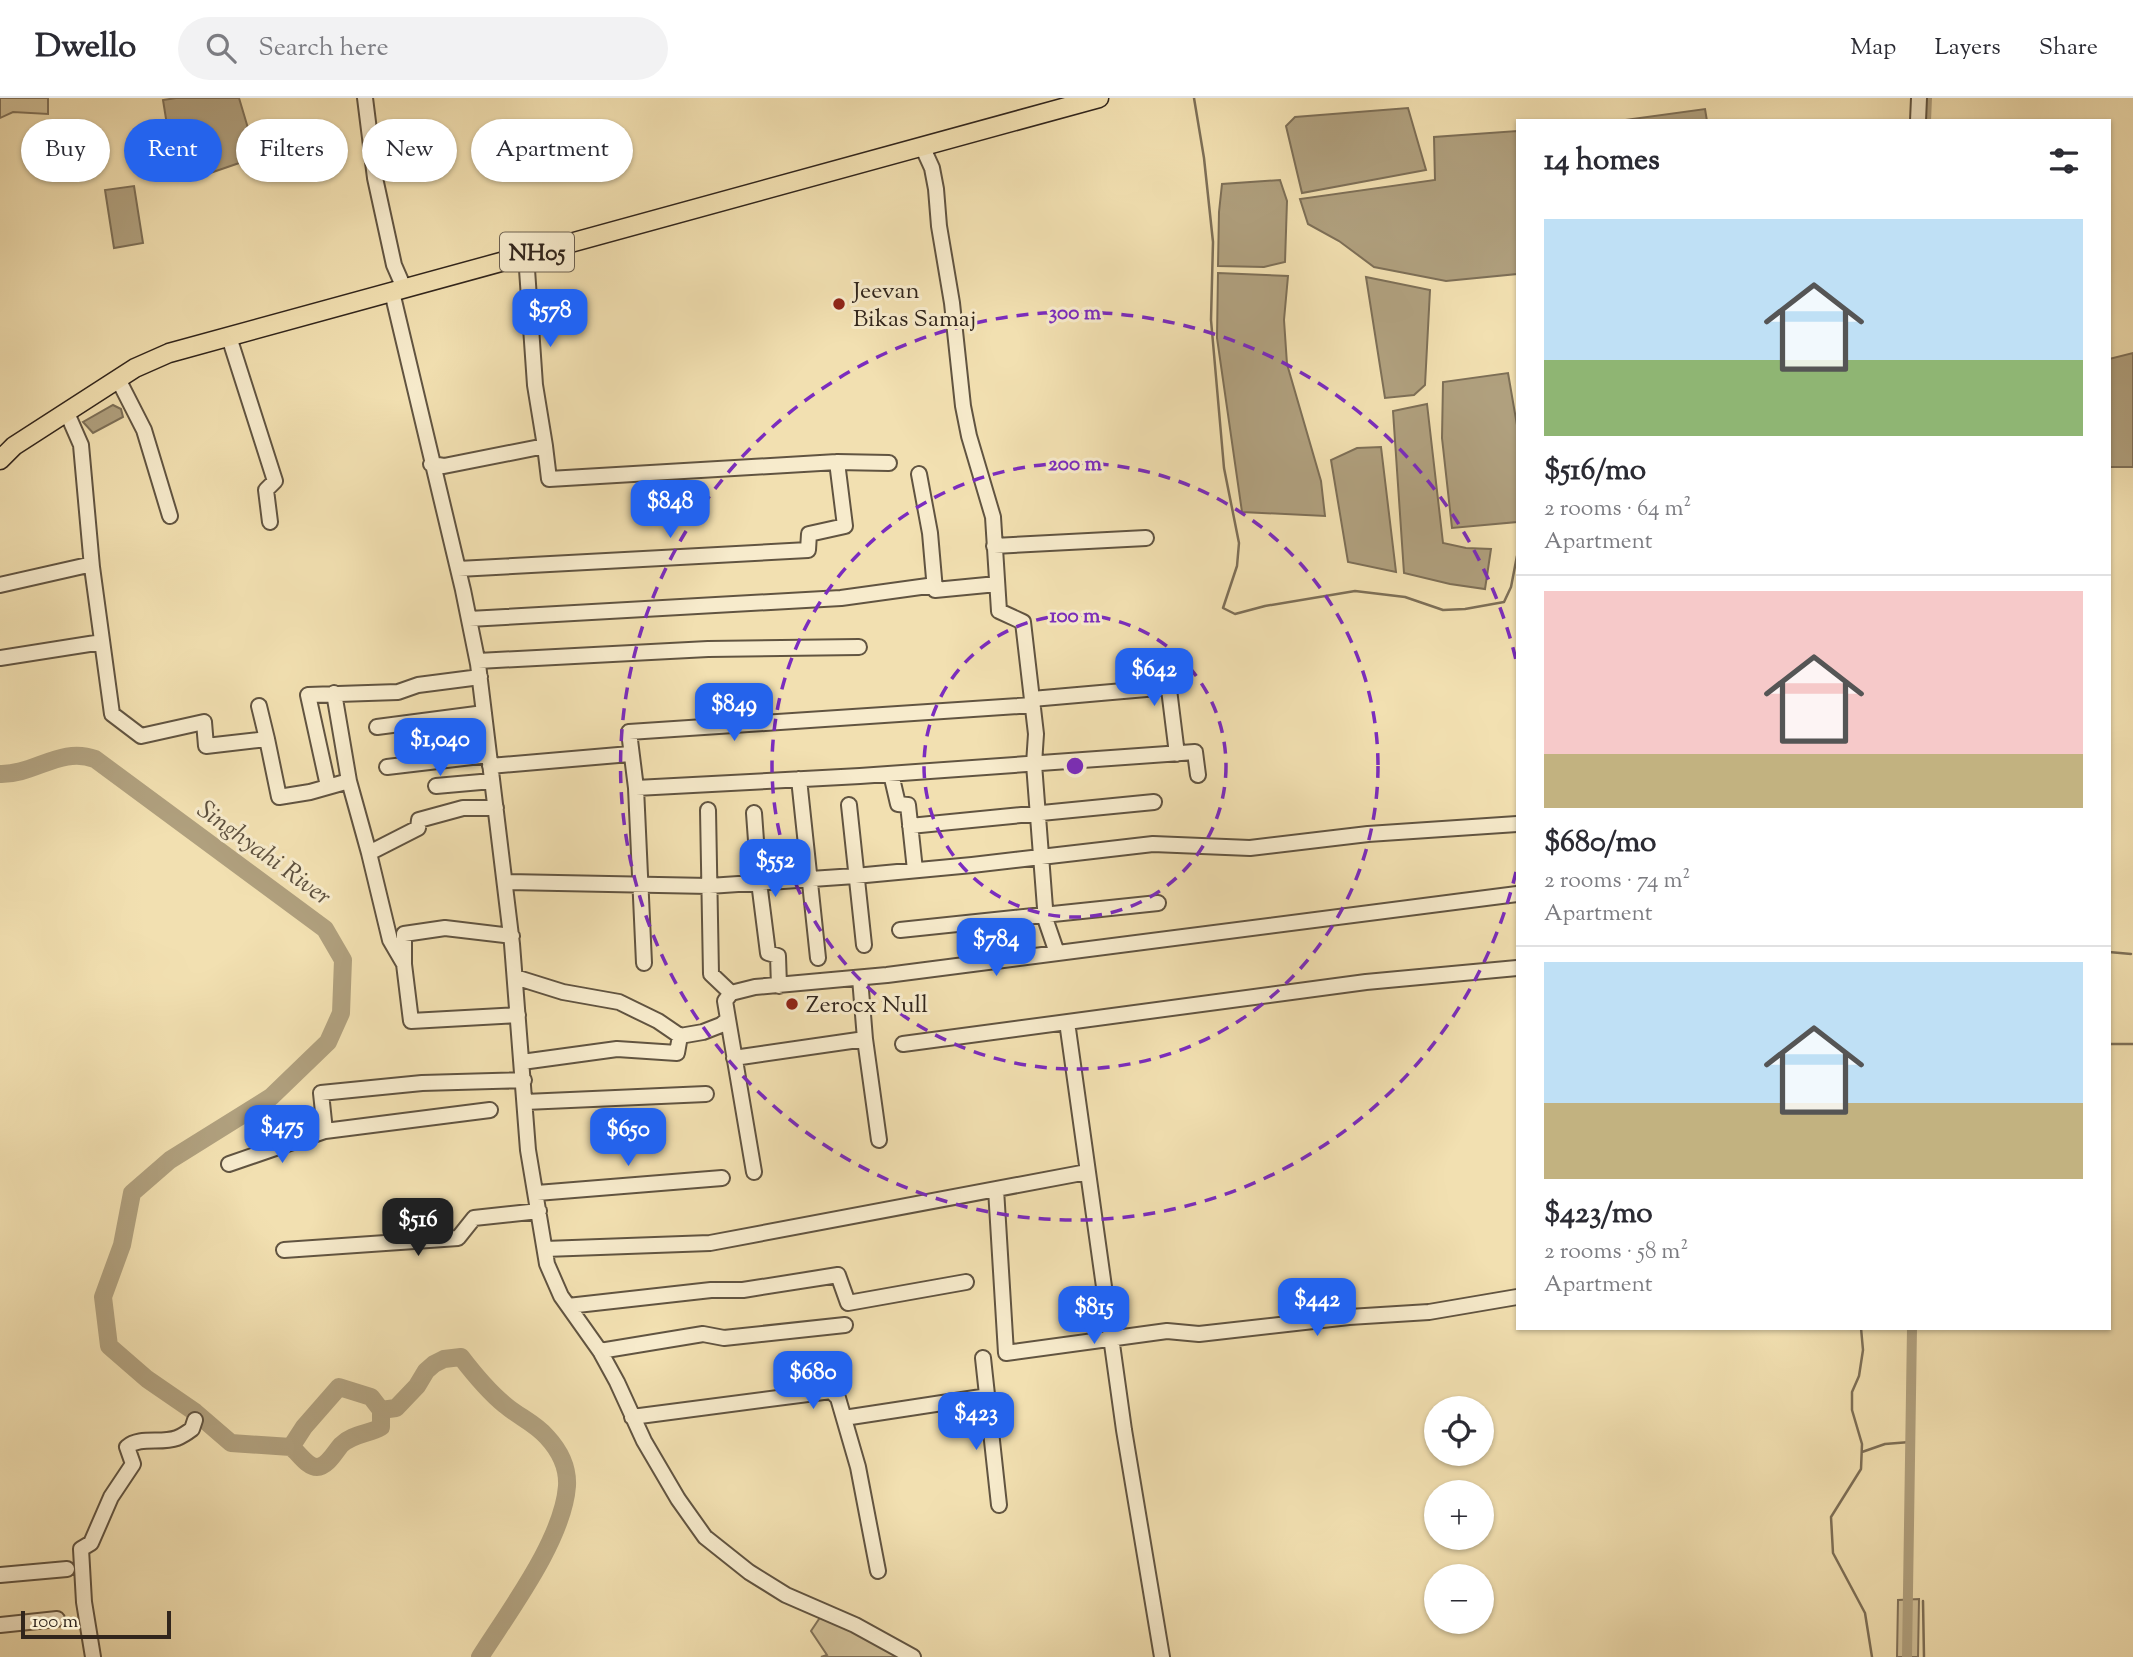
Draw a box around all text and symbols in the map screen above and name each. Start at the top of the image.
search box [178,17,668,80]
text: Dwello [35,24,136,72]
icon: search [202,29,240,67]
text: Search here [258,30,389,67]
text: Map [1850,31,1896,65]
text: Layers [1934,31,2001,65]
text: Share [2039,31,2098,65]
chip: Buy [21,119,110,182]
chip: Rent [124,119,222,182]
chip: Filters [236,119,348,182]
chip: New [362,119,457,182]
chip: Apartment [471,119,633,182]
text: 14 homes [1544,140,1660,183]
icon: filters [2045,142,2083,180]
road number: NH05 [500,232,574,272]
icon: home [1751,264,1877,390]
place label: Jeevan Bikas Samaj [851,275,976,337]
pin: $578 [509,289,591,349]
text: $578 [528,295,572,328]
marker: Jeevan Bikas Samaj [831,296,847,312]
text: 300 m [1049,299,1102,329]
text: 200 m [1048,450,1103,480]
text: $516/mo [1544,450,1646,493]
pin: $848 [629,480,711,540]
text: $848 [647,486,693,519]
text: 2 rooms · 64 m² [1544,493,1691,526]
text: Apartment [1544,526,1653,559]
text: 100 m [1050,602,1101,632]
icon: home [1751,636,1877,762]
pin: $642 [1113,648,1195,708]
text: $642 [1131,654,1177,687]
pin: $849 [693,684,775,743]
text: $849 [711,689,757,722]
pin: $1,040 [383,718,497,778]
text: $1,040 [410,724,470,757]
centre of rings [1063,754,1087,778]
water label: Singhyahi River [189,793,338,915]
text: $680/mo [1544,822,1657,865]
pin: $552 [734,840,816,899]
text: $552 [756,845,794,878]
text: 2 rooms · 74 m² [1544,865,1690,898]
text: Apartment [1544,898,1653,931]
pin: $784 [955,918,1037,978]
text: $784 [973,924,1019,957]
place label: Zerocx Null [806,989,928,1023]
marker: Zerocx Null [784,996,800,1012]
icon: home [1751,1007,1877,1133]
pin: $475 [241,1105,323,1165]
pin: $650 [587,1108,669,1168]
text: $475 [260,1111,304,1144]
text: $650 [606,1114,650,1147]
text: $423/mo [1544,1193,1653,1236]
pin: $516 [377,1198,459,1258]
text: $516 [398,1204,438,1237]
text: 2 rooms · 58 m² [1544,1236,1688,1269]
text: Apartment [1544,1269,1653,1302]
pin: $442 [1276,1278,1358,1338]
text: $442 [1294,1284,1340,1317]
pin: $815 [1053,1286,1135,1346]
text: $815 [1074,1292,1114,1325]
pin: $680 [772,1352,854,1411]
text: $680 [789,1357,837,1390]
pin: $423 [935,1392,1017,1452]
map controls [1424,1396,1494,1634]
button: locate [1424,1396,1494,1466]
text: $423 [954,1398,998,1431]
button: + [1424,1480,1494,1550]
button: − [1424,1564,1494,1634]
scale bar [21,1608,172,1640]
text: 100 m [32,1609,78,1636]

